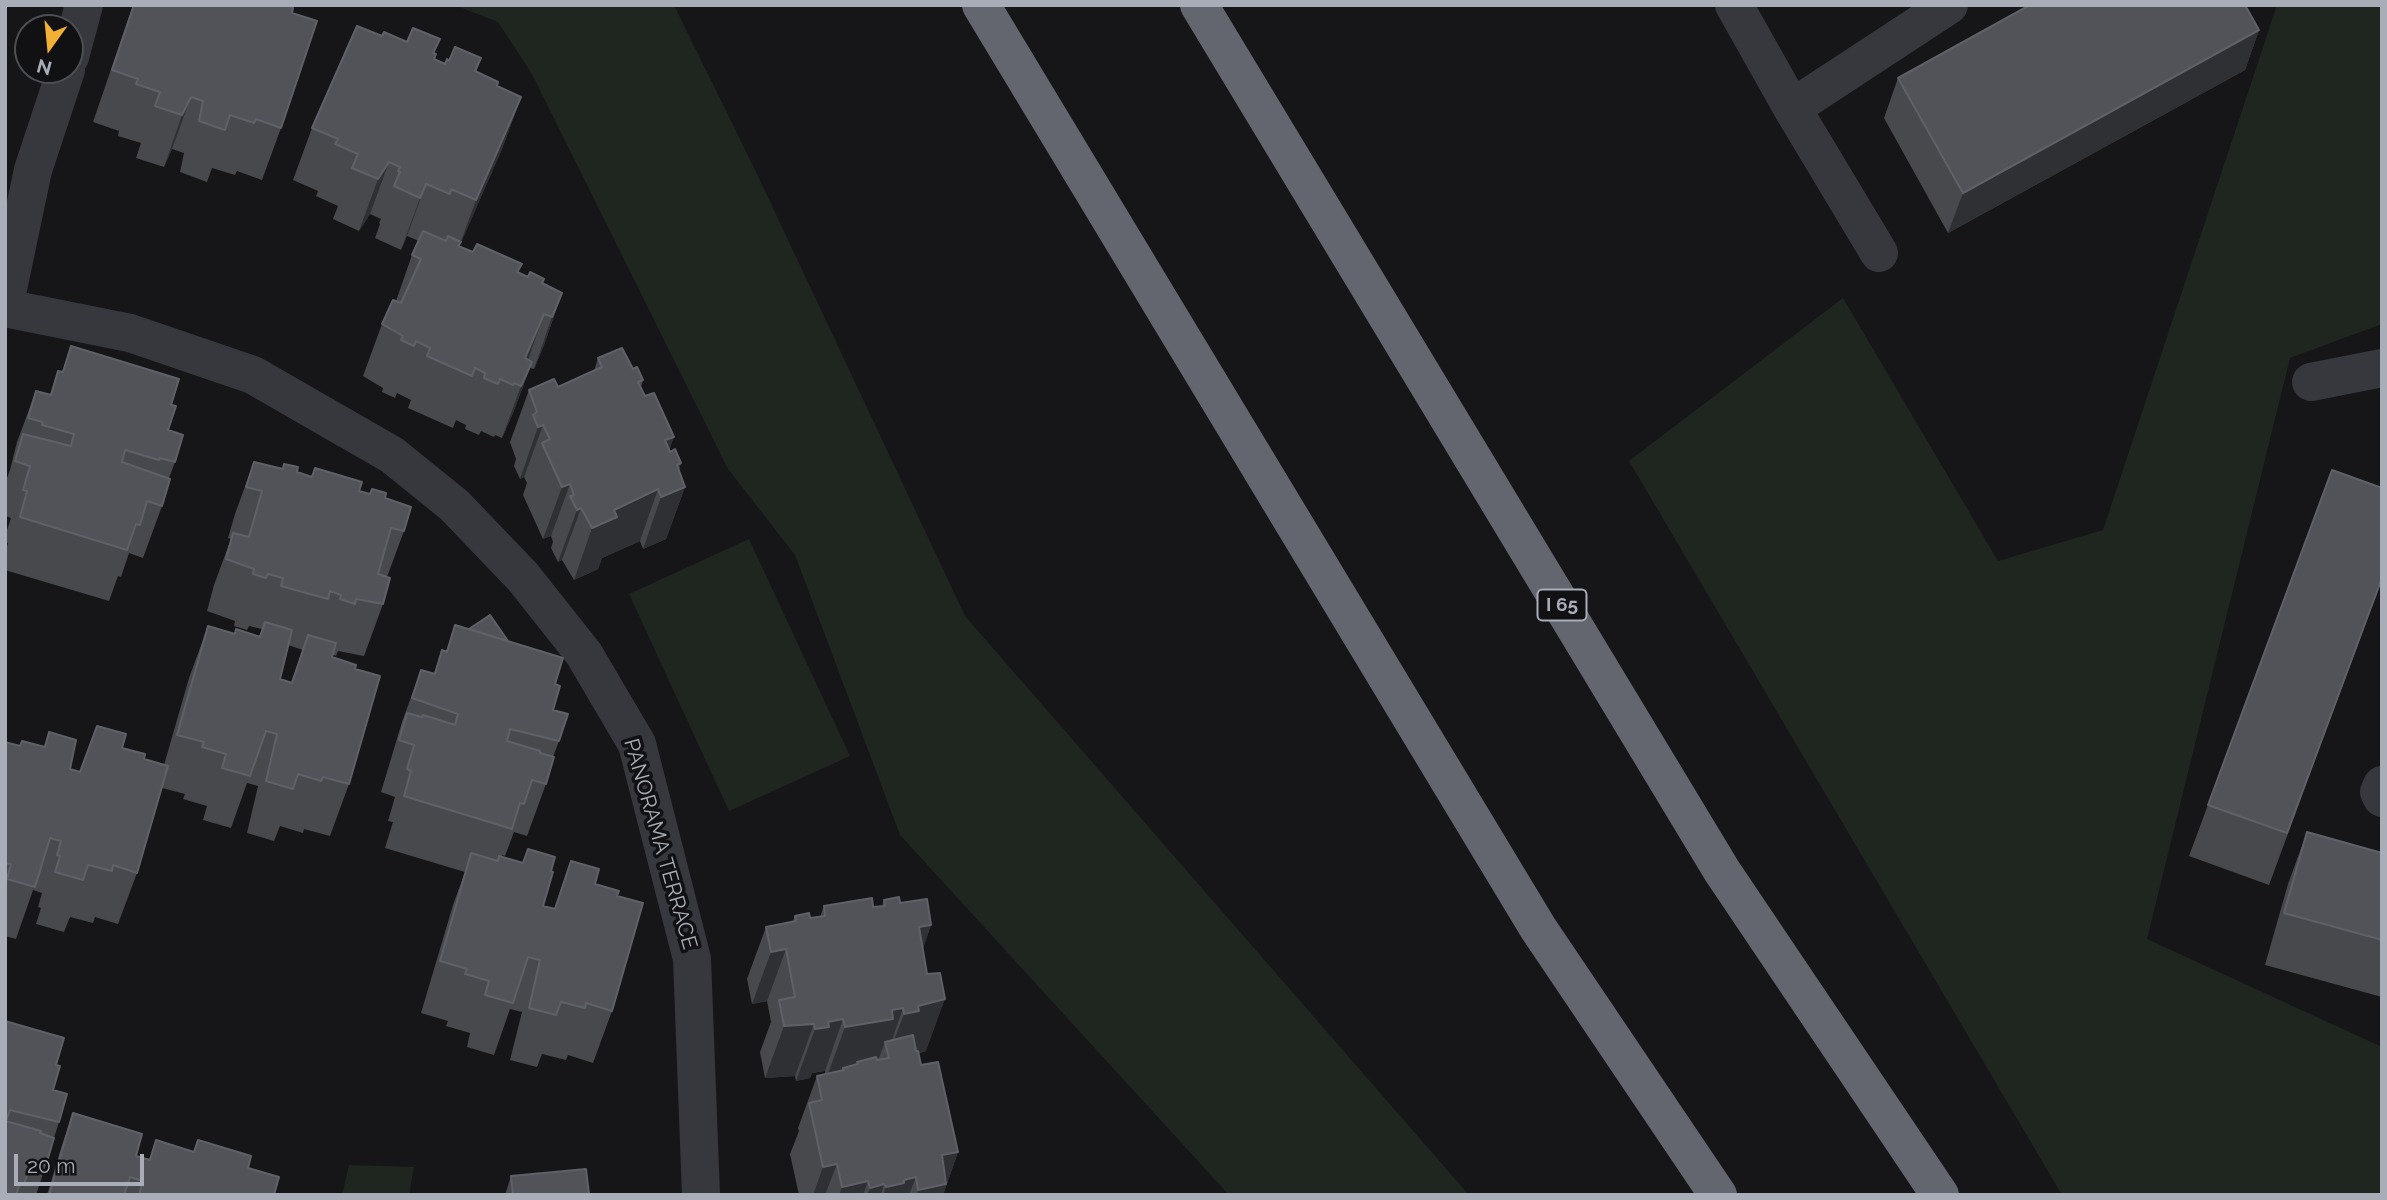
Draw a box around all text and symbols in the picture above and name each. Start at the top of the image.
north arrow [14,14,84,84]
text: N [34,55,54,80]
road number: I 65 [1538,590,1586,620]
street label: PANORAMA TERRACE [618,736,702,952]
scale bar [18,1140,147,1184]
text: 20 m [27,1153,75,1178]

